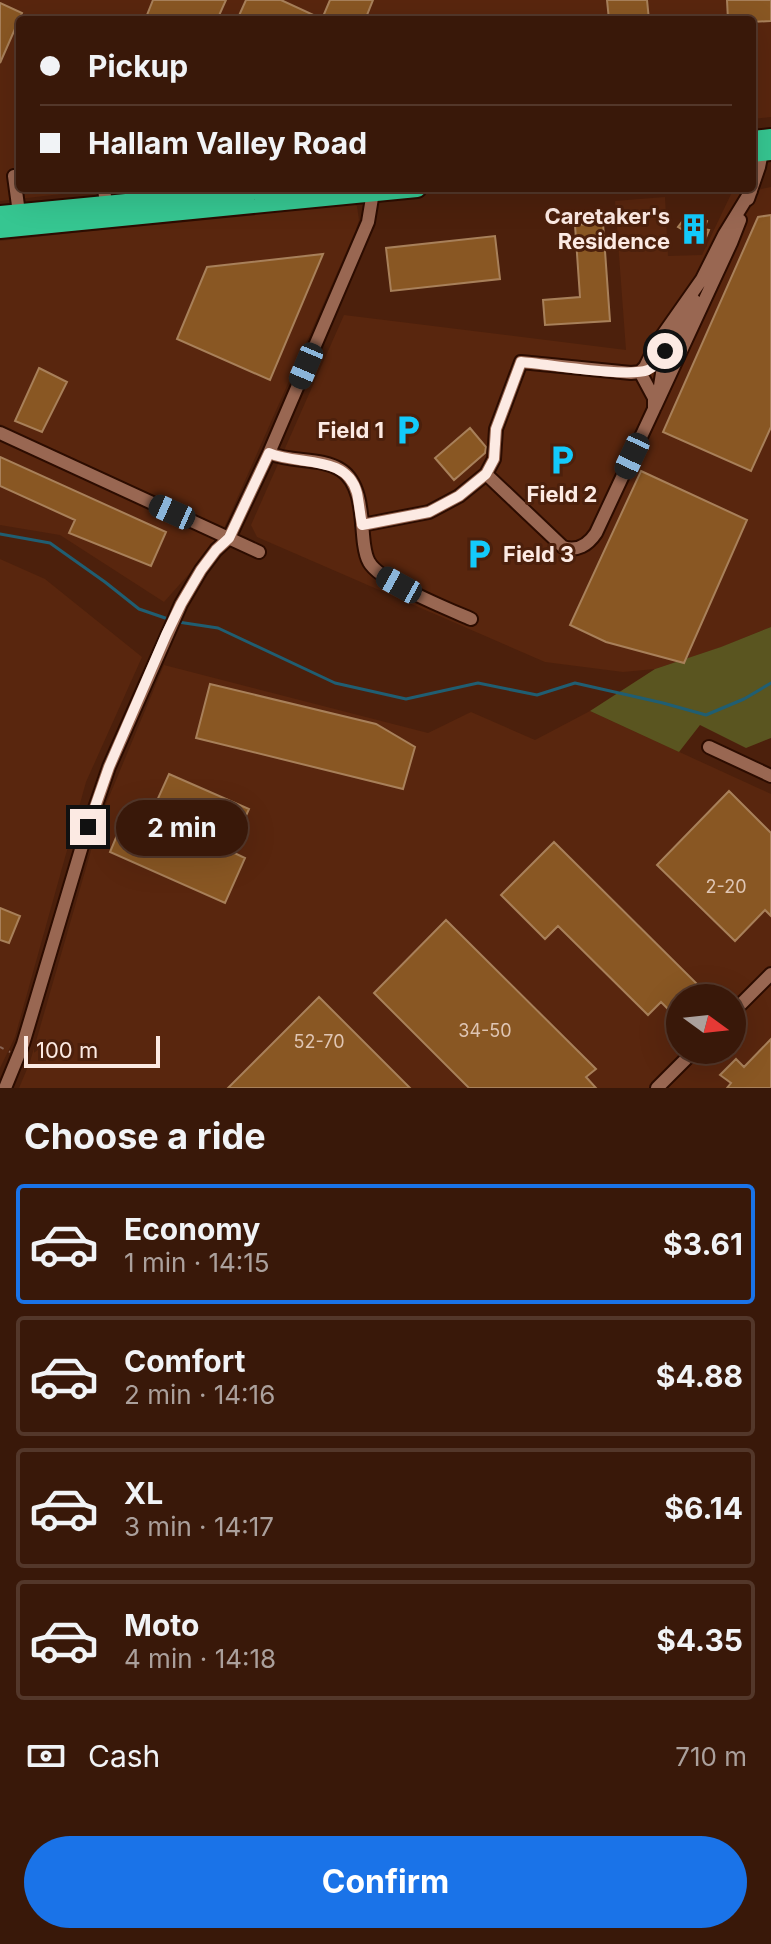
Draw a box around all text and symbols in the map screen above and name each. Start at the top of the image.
text: Pickup [88,48,188,84]
text: Hallam Valley Road [88,125,367,161]
place label: Caretaker's Residence [545,203,670,254]
building icon: Caretaker's Residence [677,212,711,246]
route start [647,333,683,369]
car [286,339,326,393]
parking icon: Field 1 [391,413,425,447]
place label: Field 1 [317,417,384,443]
car [611,429,653,483]
parking icon: Field 2 [545,443,579,477]
place label: Field 2 [527,481,597,507]
car [145,491,199,533]
parking icon: Field 3 [462,537,496,571]
place label: Field 3 [503,541,574,567]
car [372,563,426,607]
callout: 2 min [116,799,248,855]
route end [70,809,106,845]
text: 2 min [147,812,217,843]
house number: 2-20 [706,876,746,897]
north arrow [666,984,746,1064]
map controls [666,984,746,1064]
house number: 34-50 [458,1020,512,1041]
house number: 52-70 [293,1031,345,1052]
scale bar [24,1032,160,1068]
text: 100 m [36,1037,98,1063]
text: Choose a ride [24,1114,266,1158]
icon: car [28,1208,100,1280]
text: Economy [124,1211,260,1247]
text: $3.61 [663,1226,743,1262]
text: 1 min · 14:15 [124,1247,270,1278]
icon: car [28,1340,100,1412]
text: Comfort [124,1343,245,1379]
text: $4.88 [656,1358,743,1394]
text: 2 min · 14:16 [124,1379,275,1410]
icon: car [28,1472,100,1544]
text: XL [124,1475,163,1511]
text: $6.14 [664,1490,743,1526]
text: 3 min · 14:17 [124,1511,274,1542]
icon: car [28,1604,100,1676]
text: Moto [124,1607,199,1643]
text: $4.35 [656,1622,743,1658]
text: 4 min · 14:18 [124,1643,276,1674]
icon: cash [24,1734,68,1778]
text: Cash [88,1738,160,1774]
text: 710 m [675,1741,747,1772]
button: Confirm [24,1836,747,1928]

